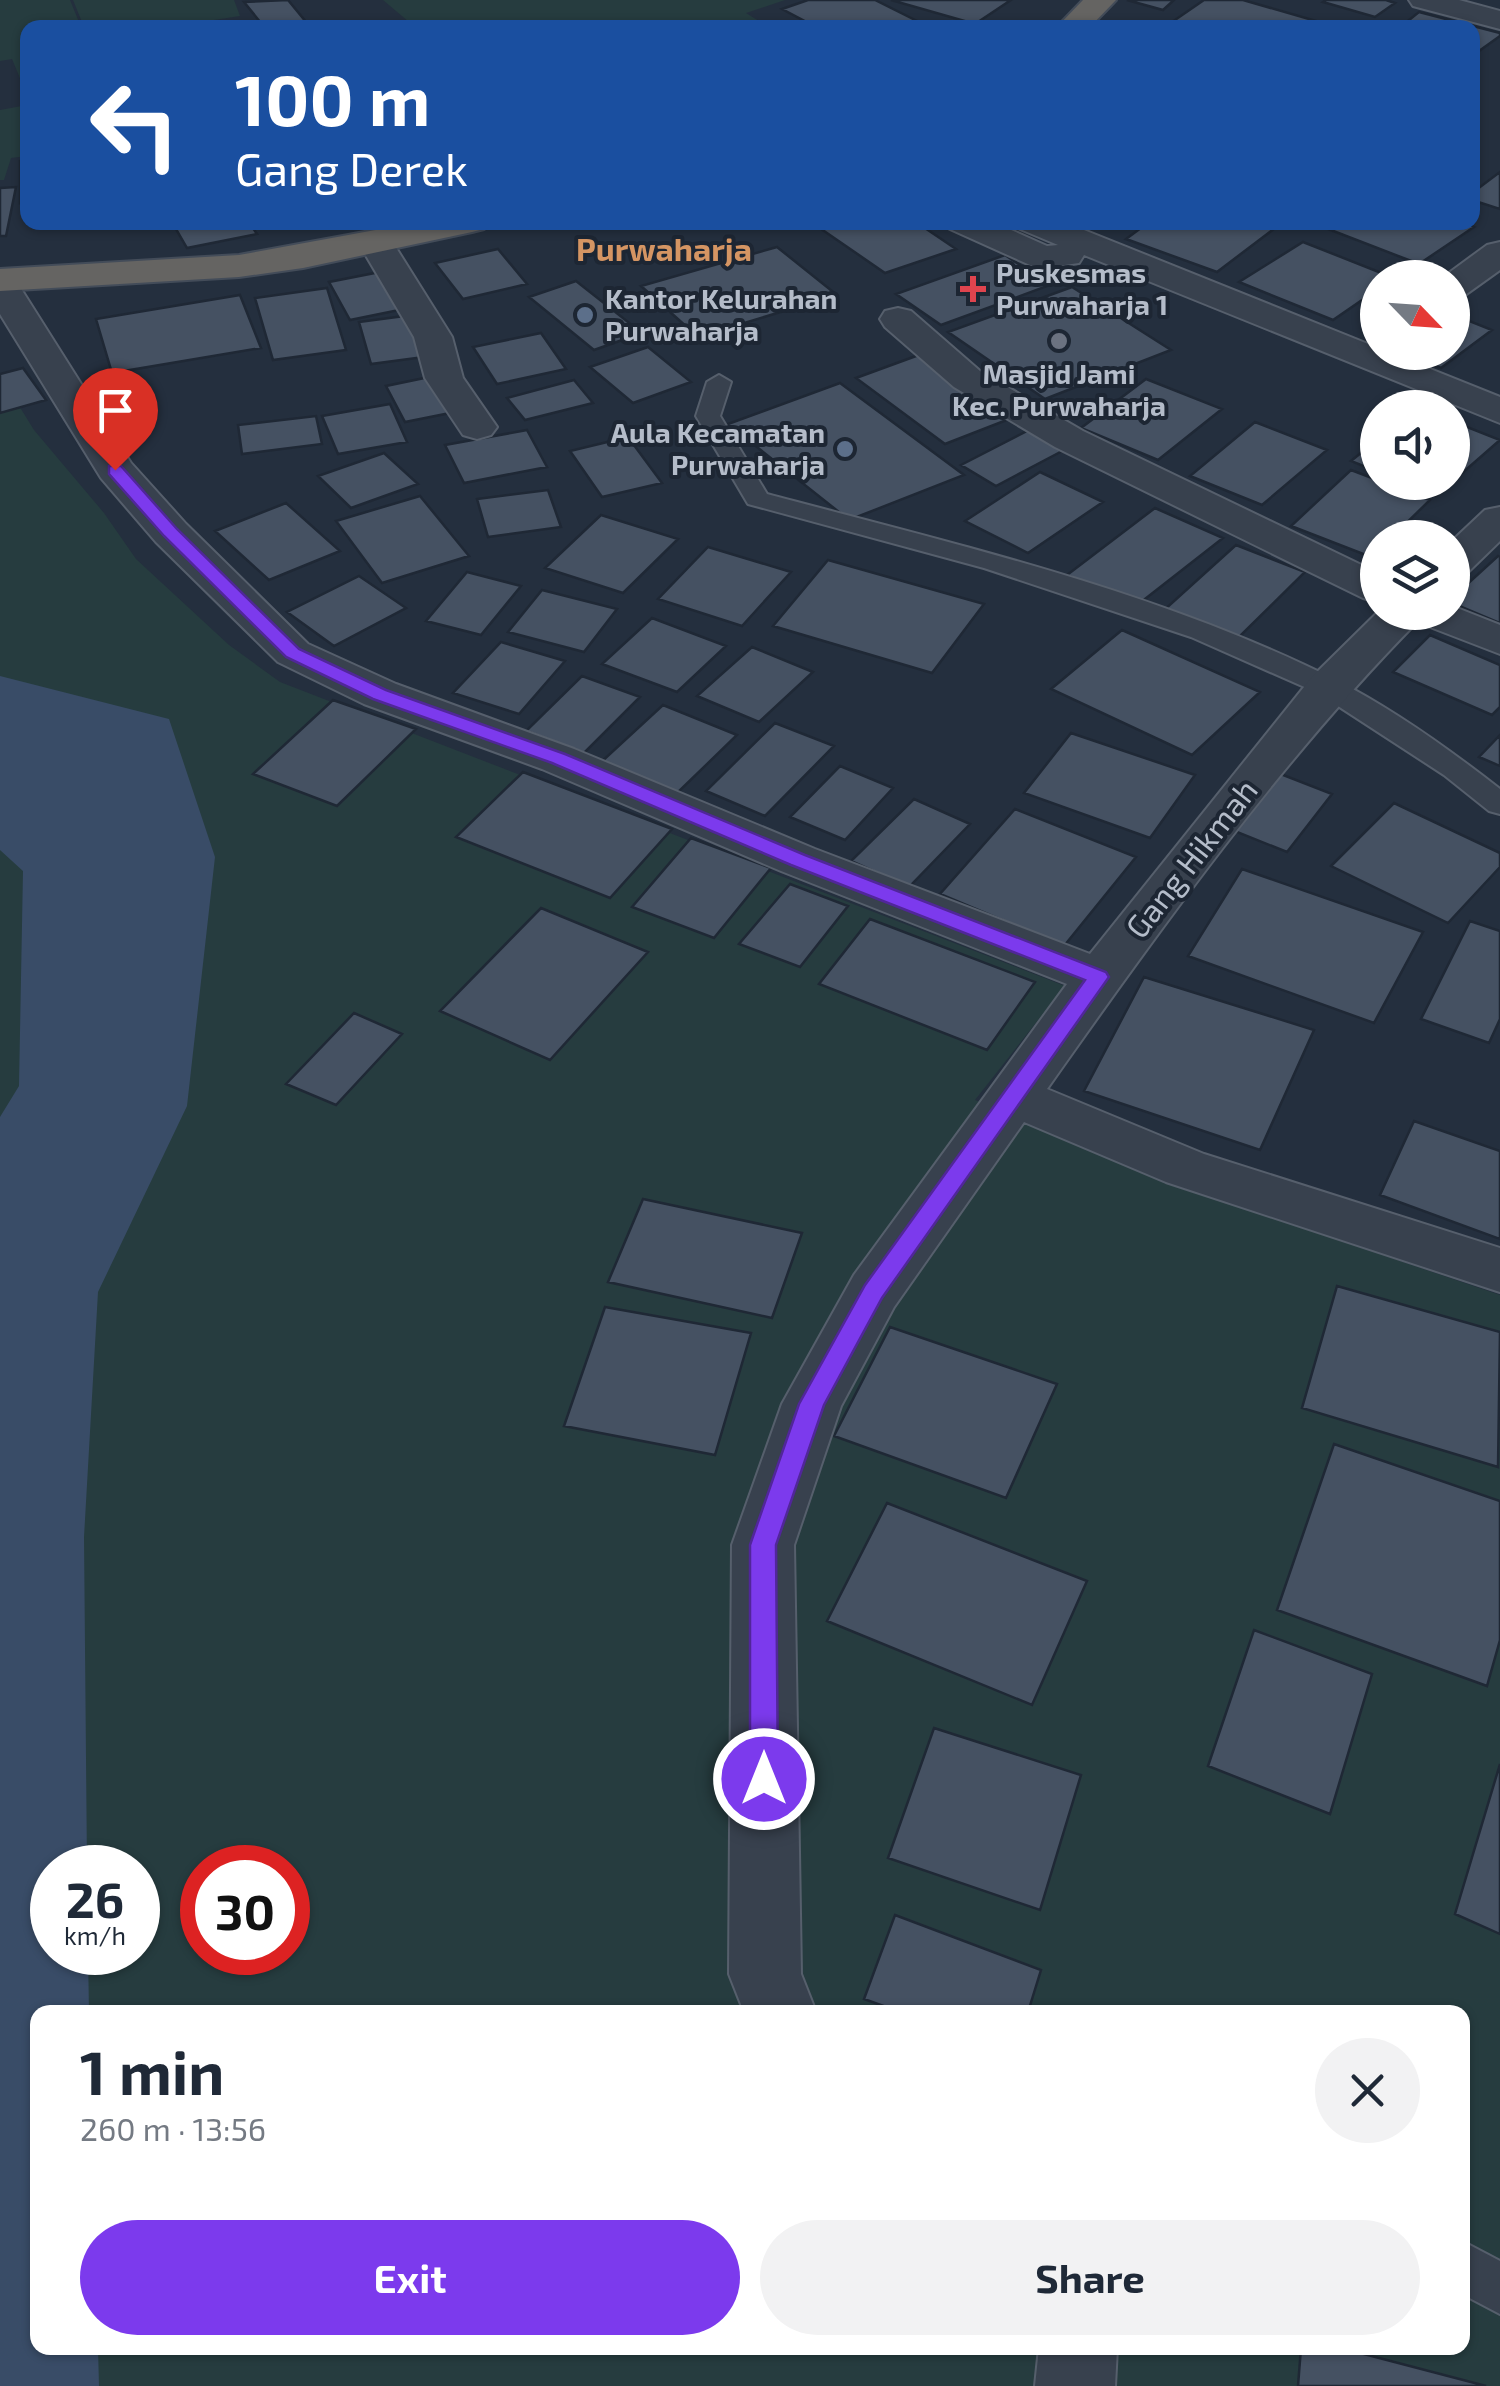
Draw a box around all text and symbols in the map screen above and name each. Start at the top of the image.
text: 100 m [235,56,430,140]
icon: left [70,60,200,190]
text: Gang Derek [235,141,468,195]
district label: Purwaharja [576,229,752,267]
place label: Puskesmas Purwaharja 1 [996,255,1168,321]
north arrow [1360,260,1470,370]
map controls [1360,260,1470,630]
marker: Puskesmas Purwaharja 1 [960,276,986,302]
place label: Kantor Kelurahan Purwaharja [605,281,837,347]
marker: Kantor Kelurahan Purwaharja [574,304,596,326]
marker: Masjid Jami Kec. Purwaharja [1048,330,1070,352]
place label: Masjid Jami Kec. Purwaharja [952,356,1166,422]
pin [73,368,158,471]
icon: arrive [88,383,143,438]
button: sound [1360,390,1470,500]
place label: Aula Kecamatan Purwaharja [611,415,825,481]
marker: Aula Kecamatan Purwaharja [834,438,856,460]
button: layers [1360,520,1470,630]
street label: Gang Hikmah [1117,771,1264,945]
position arrow [712,1727,816,1831]
speed limit sign: 30 [180,1845,310,1975]
text: 26 [66,1868,124,1928]
text: km/h [64,1920,126,1950]
text: 1 min [80,2035,224,2107]
button: close [1315,2038,1420,2143]
text: 260 m · 13:56 [80,2109,266,2147]
button: Exit [80,2220,740,2335]
button: Share [760,2220,1420,2335]

